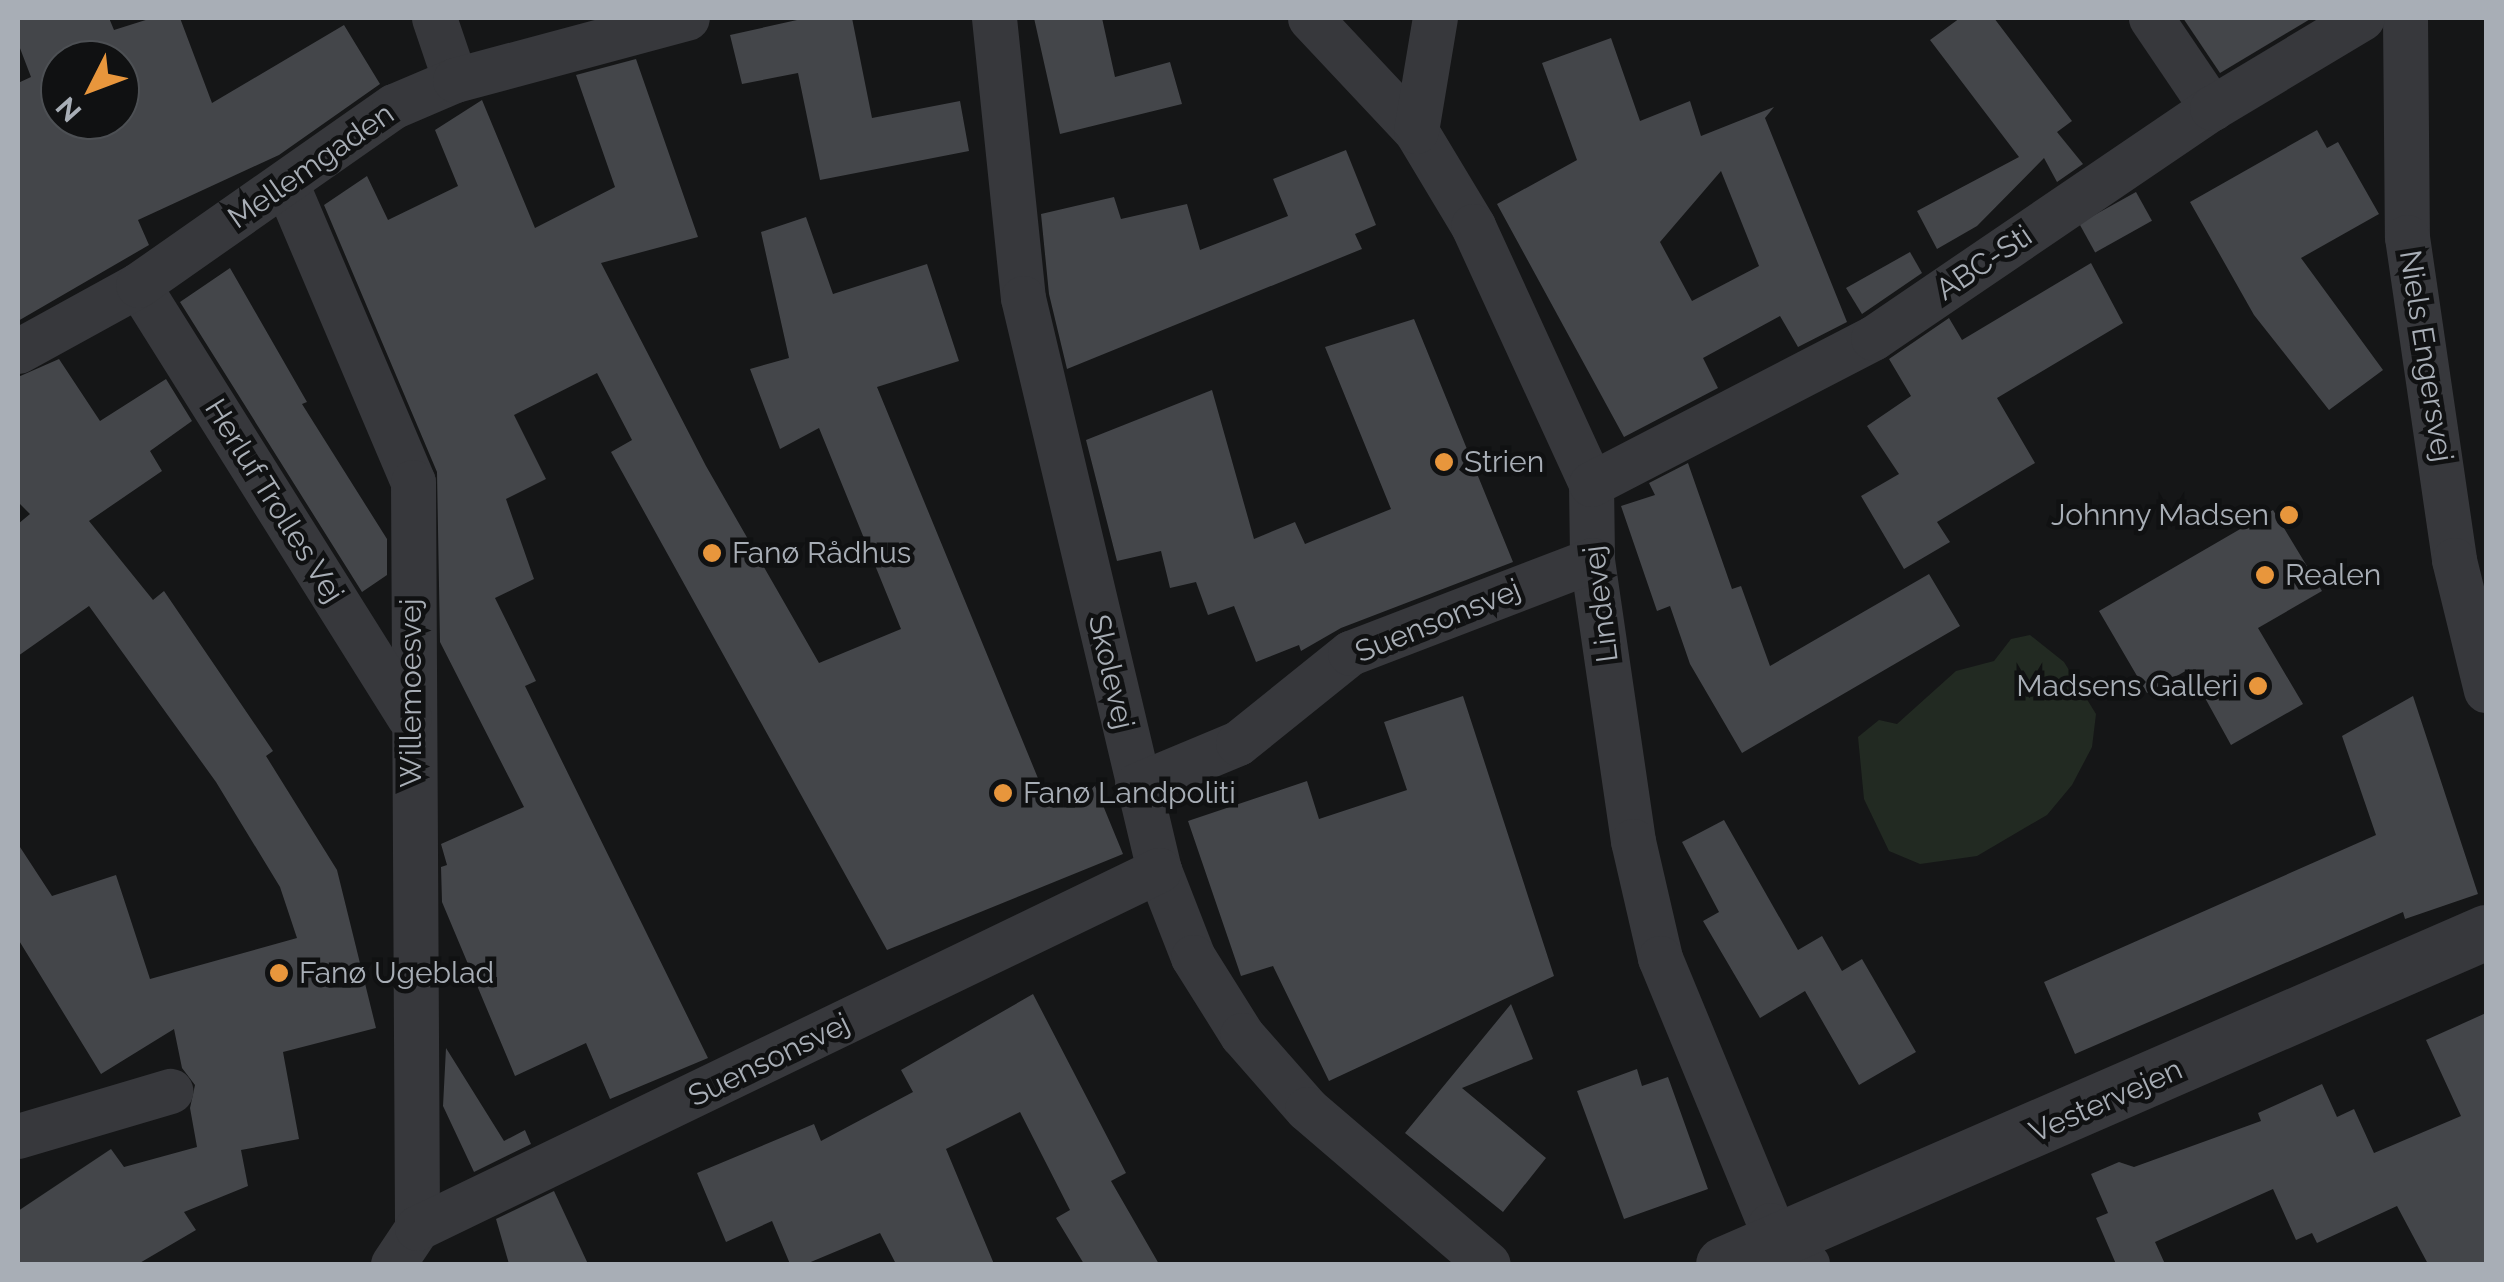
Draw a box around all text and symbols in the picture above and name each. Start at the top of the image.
north arrow [40,40,140,140]
text: N [49,90,88,128]
street label: Mellemgaden [221,96,401,236]
street label: ABC-Sti [1929,218,2039,308]
street label: Niels Engersvej [2391,248,2461,464]
street label: Herluf Trolles Vej [196,391,352,611]
place label: Strien [1464,444,1544,480]
marker: Strien [1433,451,1455,473]
place label: Johnny Madsen [2050,497,2269,533]
marker: Johnny Madsen [2278,504,2300,526]
place label: Fanø Rådhus [732,535,911,571]
marker: Fanø Rådhus [701,542,723,564]
street label: Lindevej [1576,544,1626,664]
place label: Realen [2285,557,2381,593]
marker: Realen [2254,564,2276,586]
street label: Suensonsvej [1350,572,1526,670]
street label: Willemoesvej [393,599,429,787]
street label: Skolevej [1080,611,1142,733]
place label: Madsens Galleri [2016,668,2238,704]
marker: Madsens Galleri [2247,675,2269,697]
place label: Fanø Landpoliti [1023,775,1236,811]
marker: Fanø Landpoliti [992,782,1014,804]
place label: Fanø Ugeblad [299,955,494,991]
marker: Fanø Ugeblad [268,962,290,984]
street label: Suensonsvej [682,1005,856,1115]
street label: Vestervejen [2024,1051,2188,1151]

